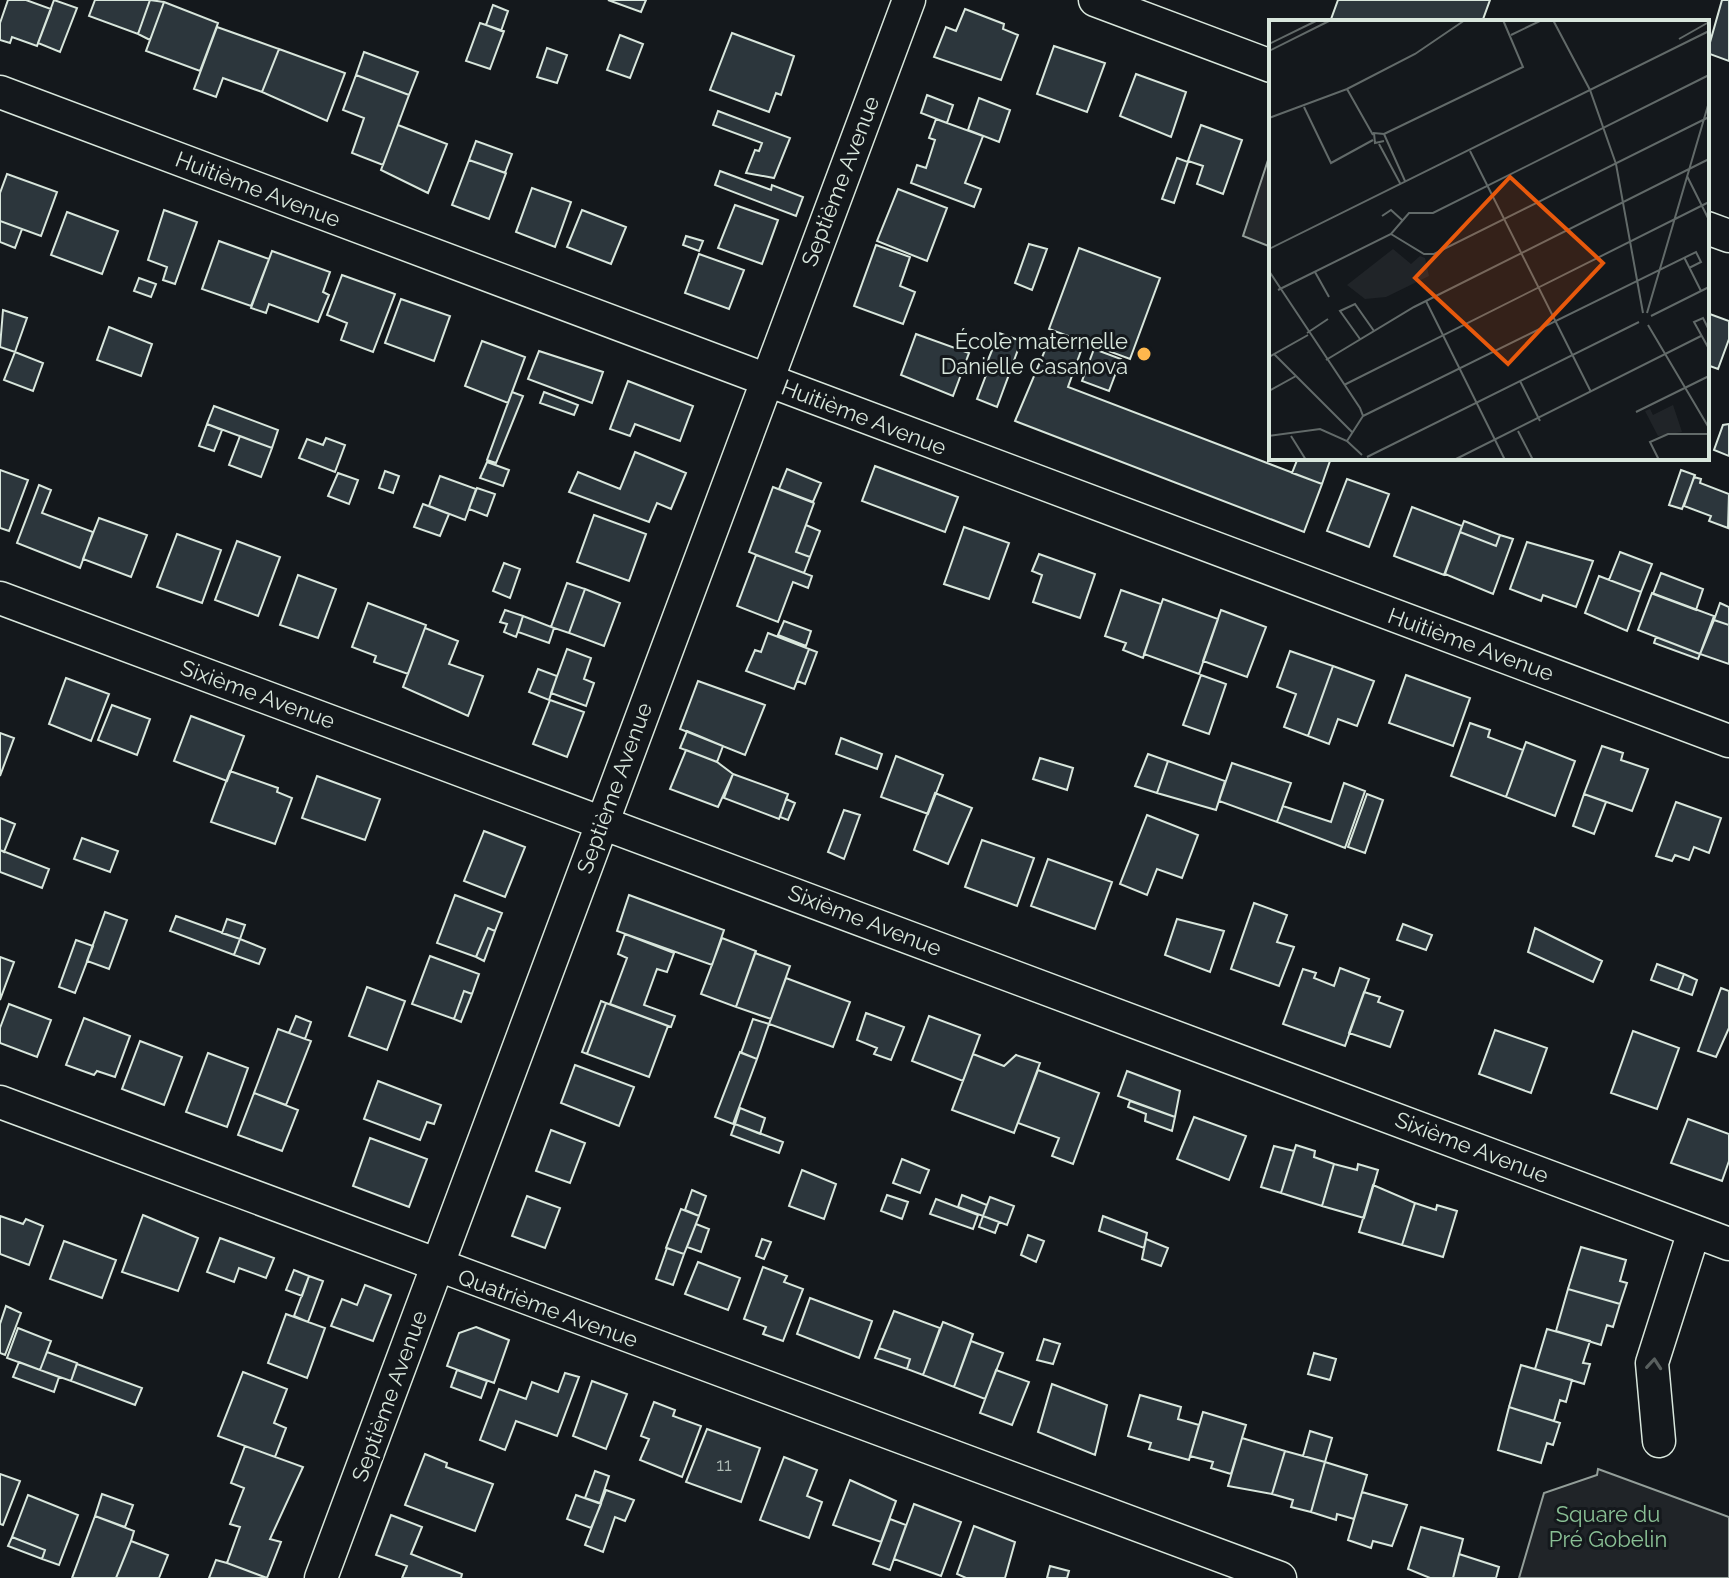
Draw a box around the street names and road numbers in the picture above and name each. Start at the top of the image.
street label: Septième Avenue [796,92,884,270]
street label: Huitième Avenue [172,146,344,232]
street label: Huitième Avenue [778,374,950,460]
street label: Huitième Avenue [1385,602,1557,686]
street label: Sixième Avenue [177,654,339,734]
street label: Septième Avenue [571,699,657,877]
street label: Sixième Avenue [785,879,945,961]
street label: Sixième Avenue [1392,1106,1552,1188]
street label: Quatrième Avenue [455,1263,642,1353]
street label: Septième Avenue [346,1307,432,1485]

